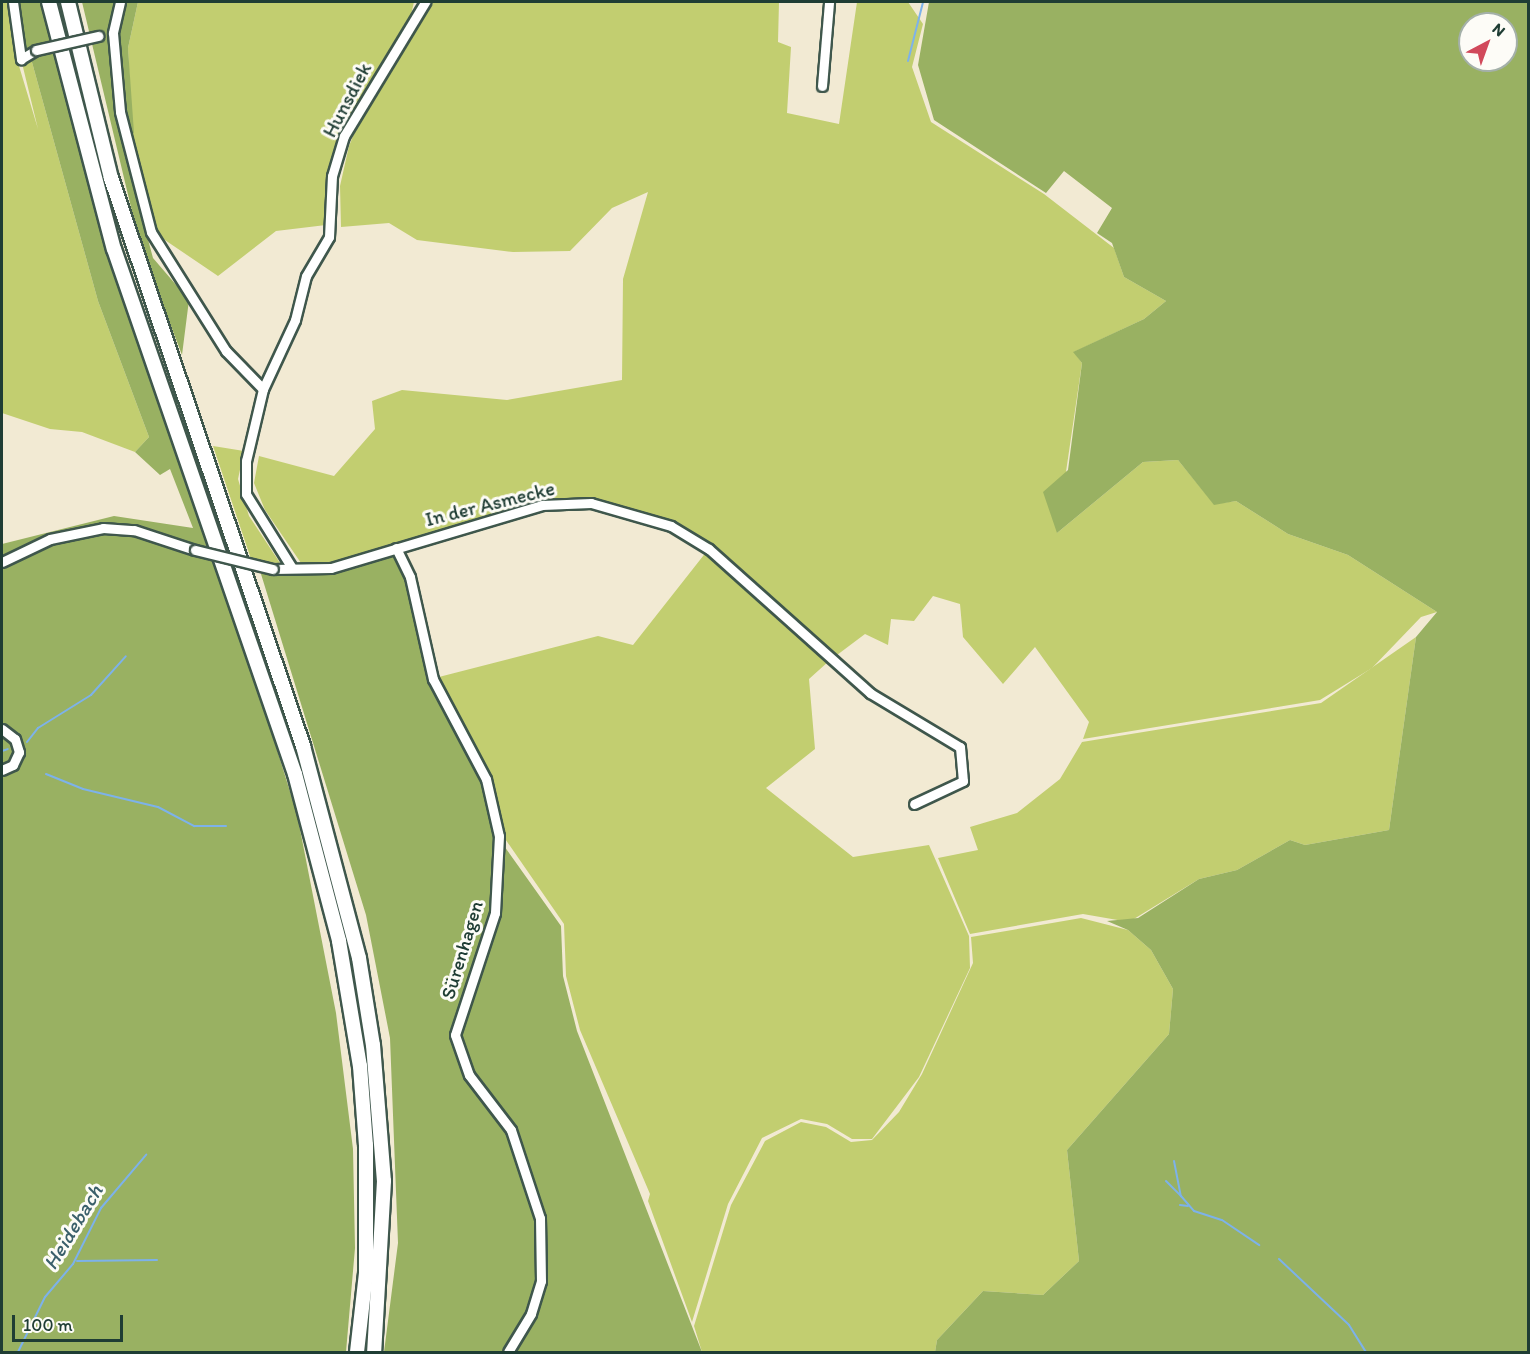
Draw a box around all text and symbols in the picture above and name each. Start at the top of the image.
north arrow [1458,12,1518,72]
text: N [1489,19,1509,40]
street label: Hunsdiek [317,59,377,141]
street label: In der Asmecke [423,476,557,532]
street label: Sürenhagen [436,898,488,1002]
water label: Heidebach [38,1180,108,1274]
scale bar [15,1303,126,1341]
text: 100 m [23,1314,73,1336]

